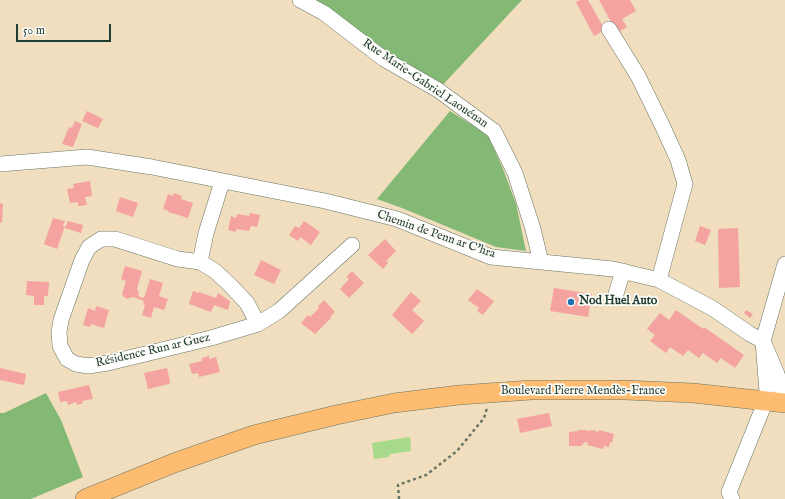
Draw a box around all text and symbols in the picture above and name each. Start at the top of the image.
scale bar [18,16,113,42]
text: 50 m [23,23,45,38]
street label: Rue Marie-Gabriel Laouénan [359,37,491,131]
street label: Chemin de Penn ar C'hra [375,208,497,262]
place label: Nod Huel Auto [579,295,657,309]
marker: Nod Huel Auto [566,297,576,307]
street label: Résidence Run ar Guez [94,331,212,371]
street label: Boulevard Pierre Mendès-France [501,385,665,399]

